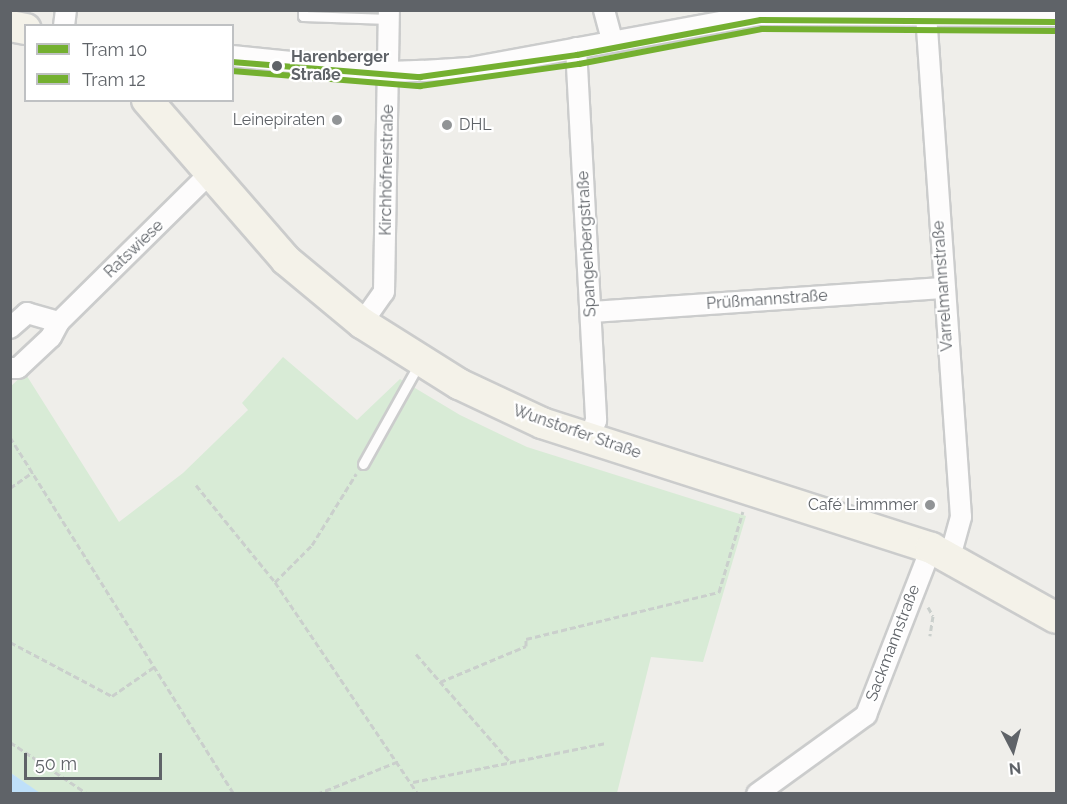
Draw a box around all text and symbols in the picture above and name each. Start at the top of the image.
legend [24,24,234,102]
text: Tram 10 [82,39,147,60]
place label: Harenberger Straße [291,47,389,85]
marker: Harenberger Straße [268,57,286,75]
text: Tram 12 [82,69,146,90]
street label: Kirchhöfnerstraße [376,104,398,236]
place label: Leinepiraten [233,110,325,130]
marker: Leinepiraten [330,113,344,127]
place label: DHL [459,115,492,135]
marker: DHL [440,118,454,132]
street label: Spangenbergstraße [574,170,600,318]
street label: Ratswiese [100,216,168,282]
street label: Varrelmannstraße [929,220,957,352]
street label: Prüßmannstraße [706,286,828,314]
street label: Wunstorfer Straße [510,401,644,463]
place label: Café Limmmer [808,495,918,515]
marker: Café Limmmer [923,498,937,512]
street label: Sackmannstraße [862,582,924,704]
north arrow [983,720,1043,780]
scale bar [27,741,165,779]
text: 50 m [35,753,77,774]
text: N [1008,758,1022,778]

